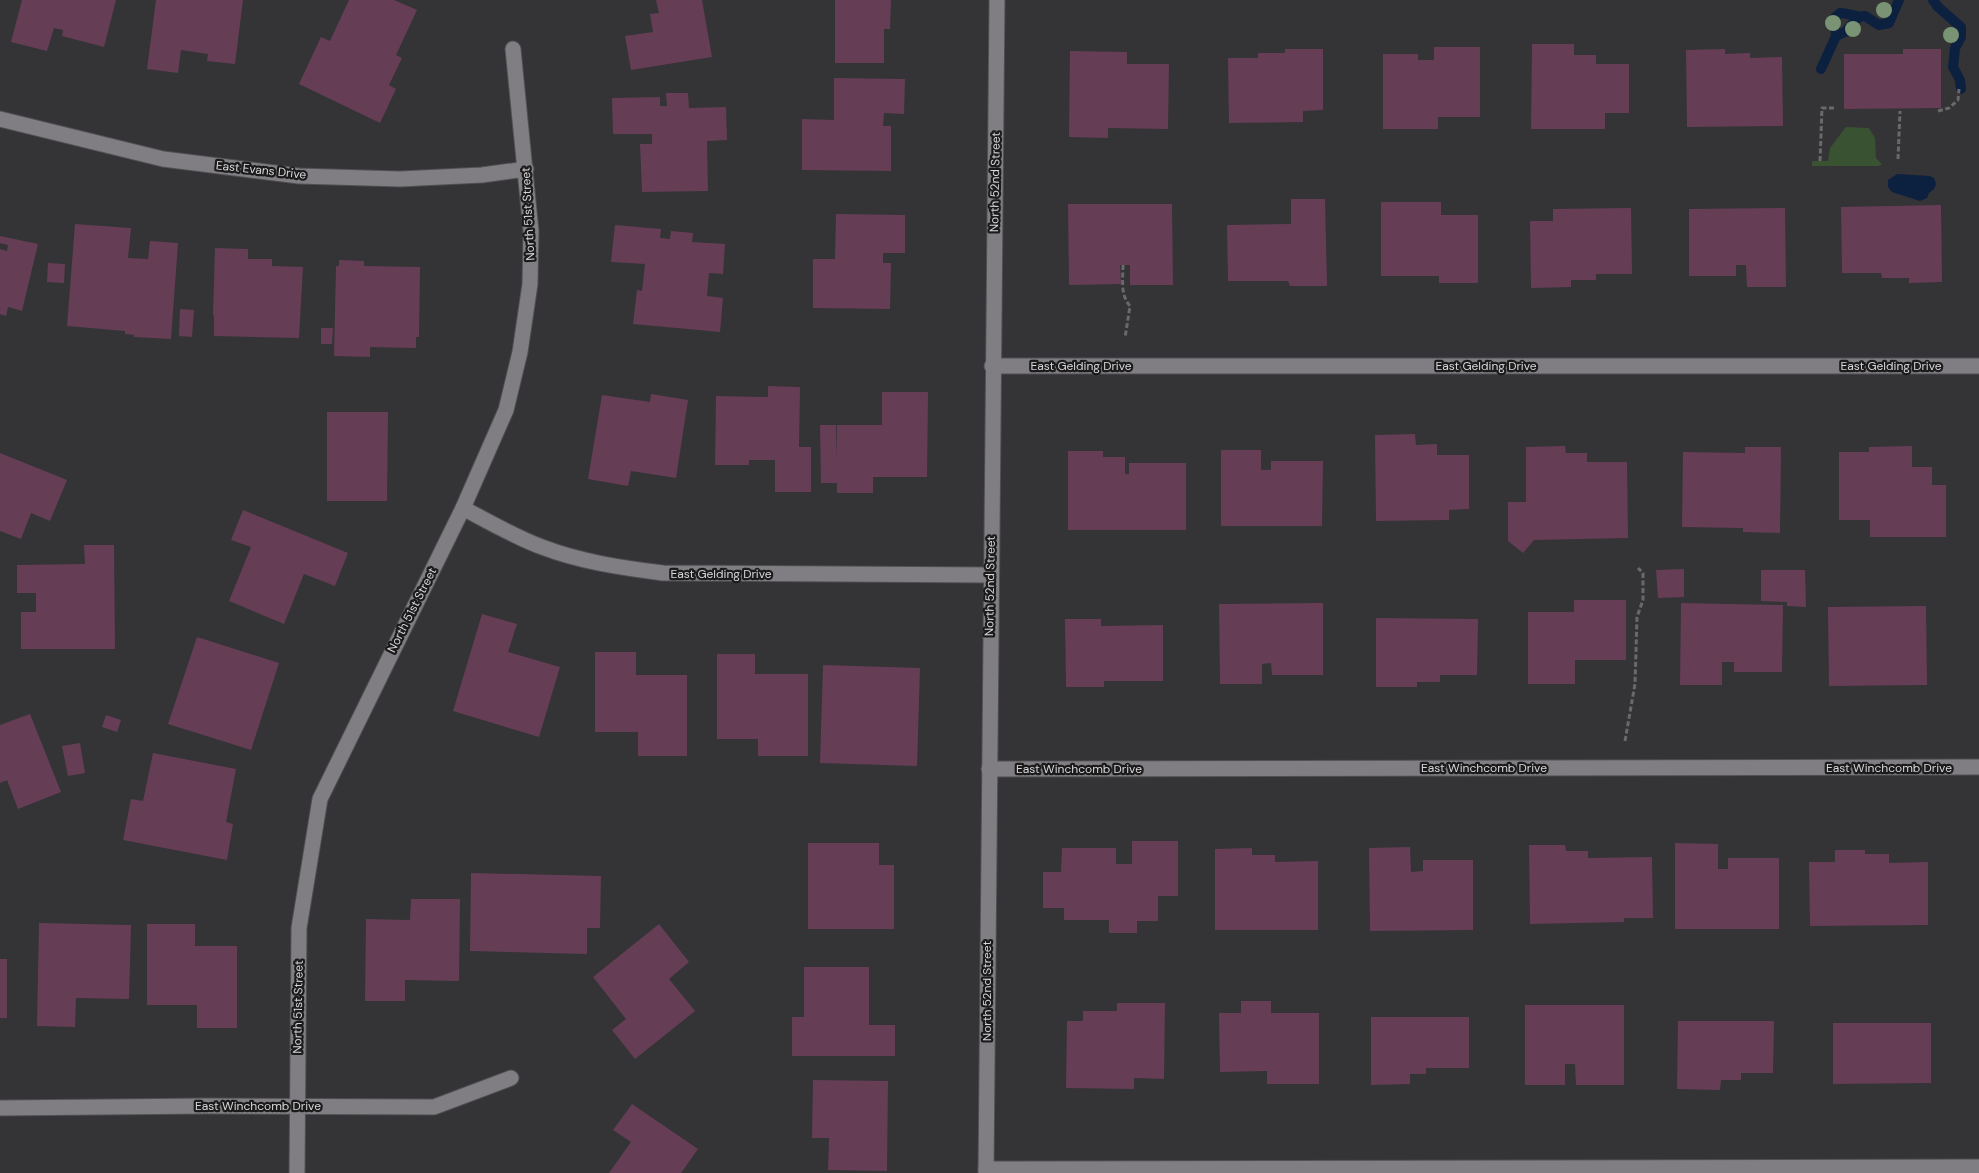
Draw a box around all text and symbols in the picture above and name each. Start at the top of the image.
street label: North 52nd Street [986,131,1004,232]
street label: East Evans Drive [215,157,307,183]
street label: North 51st Street [518,167,538,261]
street label: East Gelding Drive [1030,358,1132,374]
street label: East Gelding Drive [1435,358,1537,374]
street label: East Gelding Drive [1840,358,1942,374]
street label: North 52nd Street [981,535,999,636]
street label: North 51st Street [384,565,440,655]
street label: East Gelding Drive [670,566,772,582]
street label: East Winchcomb Drive [1421,760,1547,776]
street label: East Winchcomb Drive [1826,760,1952,776]
street label: East Winchcomb Drive [1016,761,1142,777]
street label: North 52nd Street [979,941,995,1041]
street label: North 51st Street [289,960,307,1054]
street label: East Winchcomb Drive [195,1098,321,1114]

